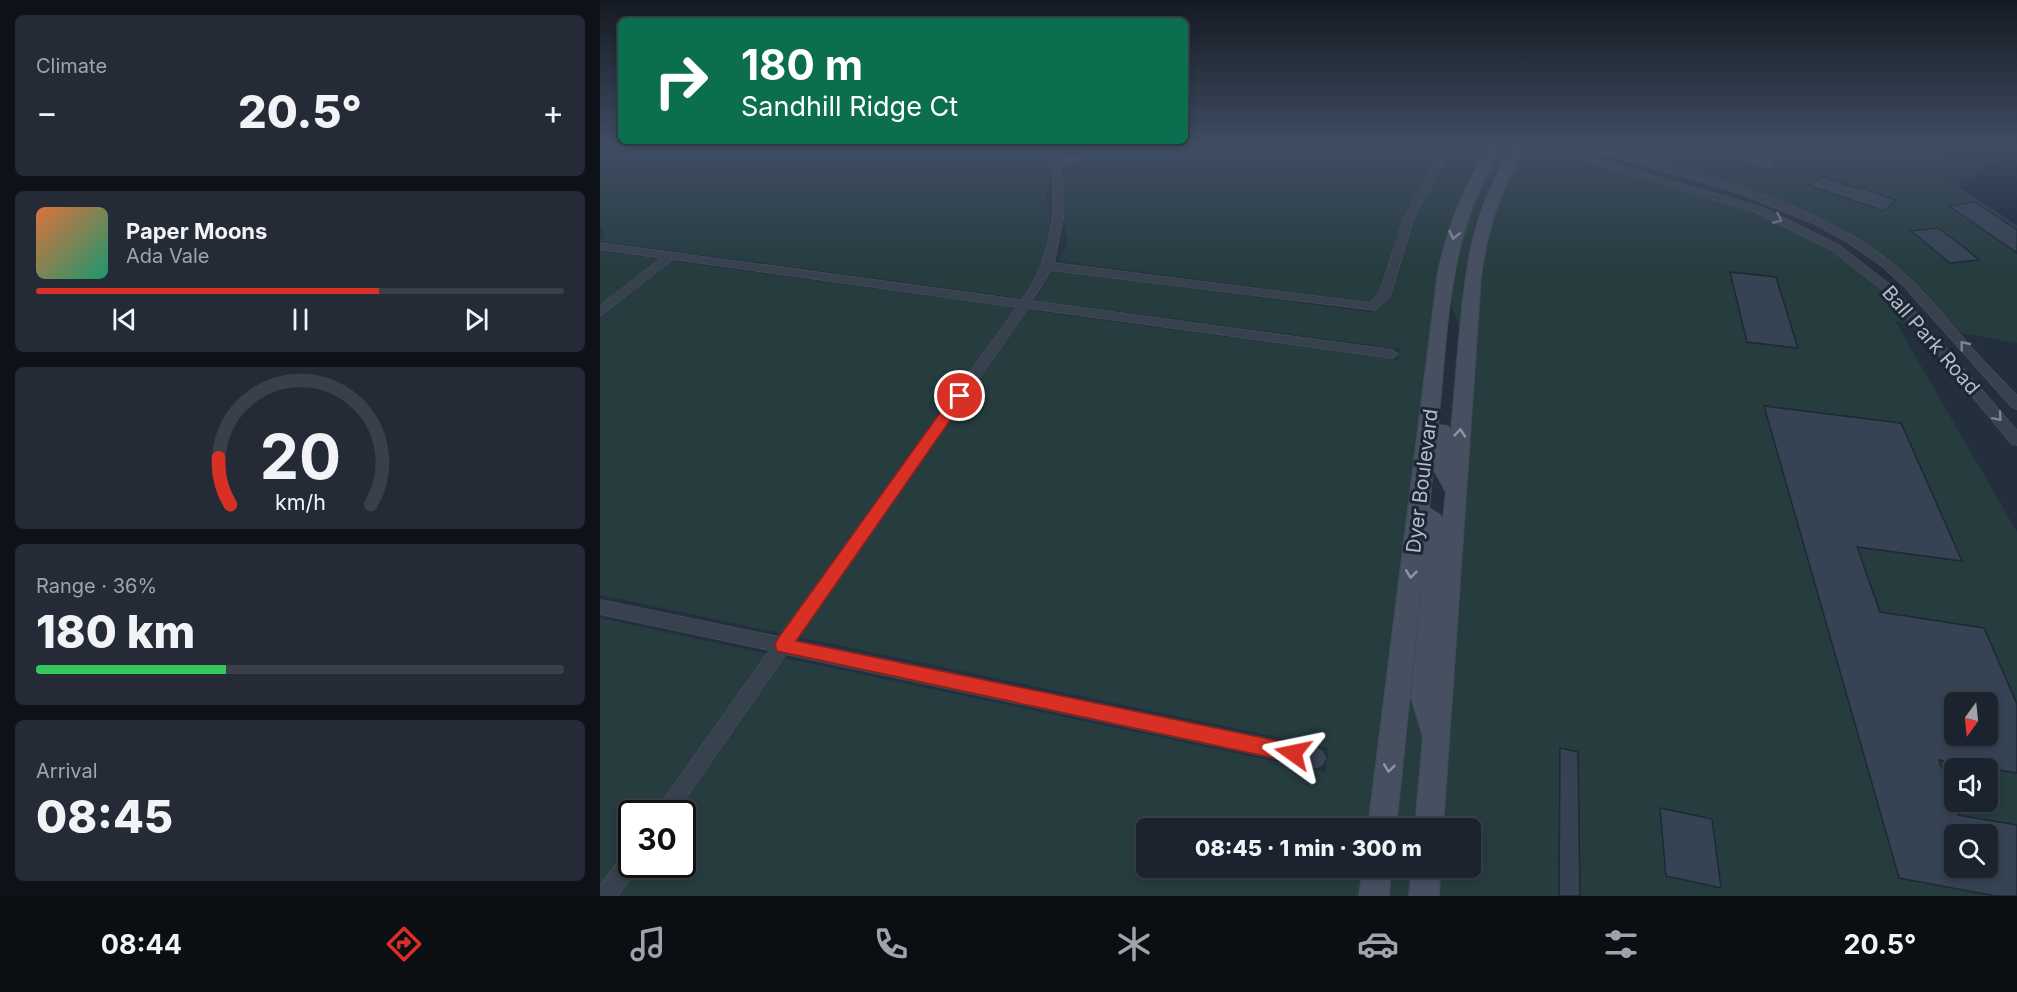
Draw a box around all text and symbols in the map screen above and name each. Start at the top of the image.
text: 180 m [741,39,863,90]
icon: right [642,42,720,120]
text: Climate [36,54,107,78]
text: 20.5° [238,84,362,139]
text: Sandhill Ridge Ct [741,90,958,123]
text: − [36,92,58,132]
text: + [542,92,564,132]
one-way arrow [1772,212,1783,224]
text: Paper Moons [126,218,267,244]
one-way arrow [1448,230,1461,240]
text: Ada Vale [126,244,209,268]
street label: Ball Park Road [1877,281,1985,399]
icon: previous [108,303,141,336]
icon: pause [284,303,317,336]
icon: next [460,303,493,336]
one-way arrow [1960,341,1971,352]
pin [934,370,985,421]
icon: arrive [943,379,976,412]
street label: Dyer Boulevard [1401,408,1443,554]
one-way arrow [1991,410,2002,421]
text: 20 [259,419,341,494]
one-way arrow [1453,429,1466,438]
text: km/h [275,489,325,515]
one-way arrow [1406,570,1418,579]
text: Range · 36% [36,574,157,598]
text: 180 km [36,604,195,659]
north arrow [1944,692,1998,746]
map controls [1944,692,1998,878]
position arrow [1261,721,1325,785]
button: sound [1944,758,1998,812]
text: Arrival [36,759,98,783]
one-way arrow [1383,764,1395,773]
text: 08:45 [36,789,173,844]
speed limit sign: 30 [618,800,696,878]
button: search [1944,824,1998,878]
text: 08:45 · 1 min · 300 m [1195,835,1422,861]
icon: directions [383,923,425,965]
icon: music [627,923,669,965]
icon: phone [870,923,912,965]
icon: climate [1113,923,1155,965]
icon: car [1357,923,1399,965]
icon: filters [1600,923,1642,965]
text: 08:44 [101,928,182,961]
text: 20.5° [1844,928,1916,961]

